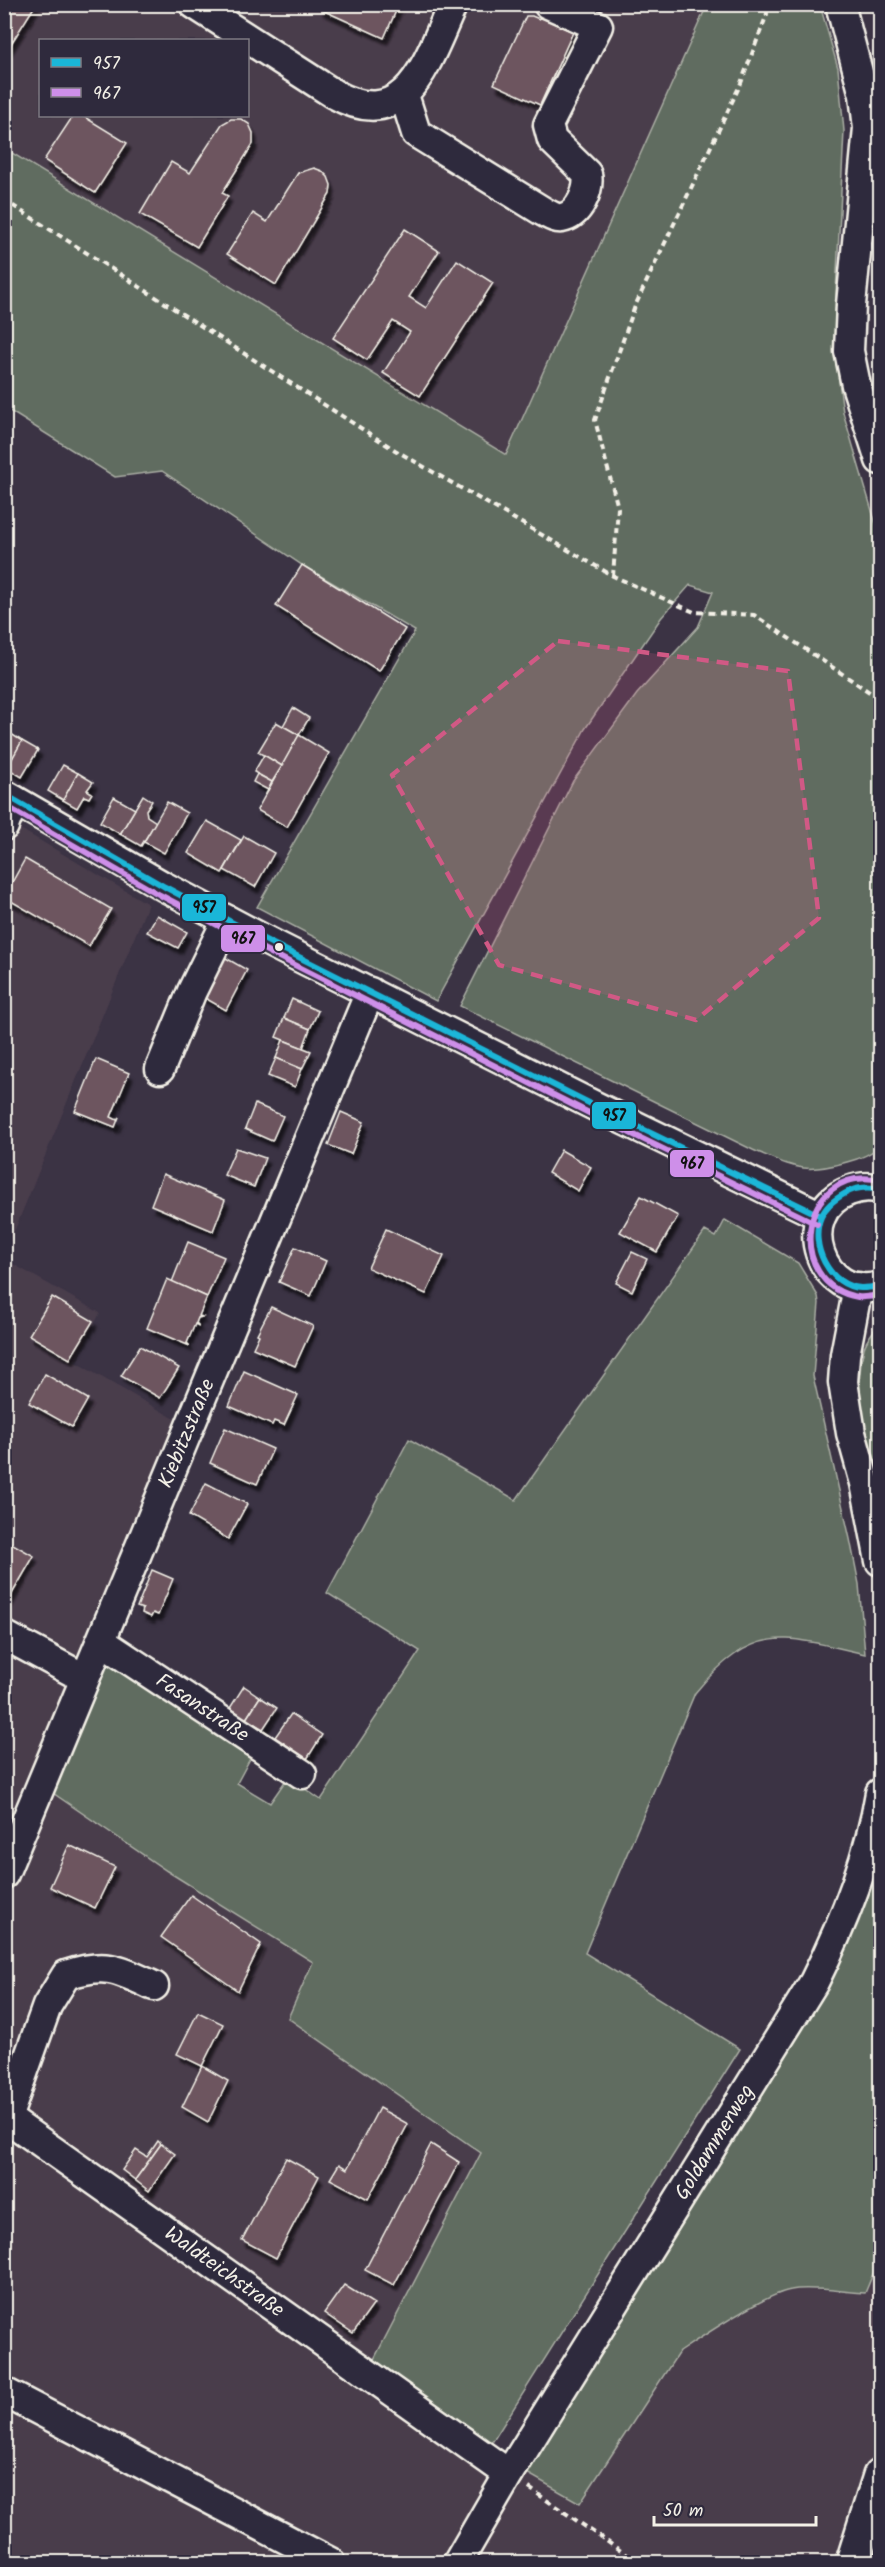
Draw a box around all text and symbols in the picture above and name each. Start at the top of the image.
legend [39,39,249,117]
text: 957 [93,50,120,79]
text: 967 [93,80,121,109]
line badge: 957 [181,893,227,922]
text: 957 [192,896,216,921]
line badge: 967 [220,924,266,953]
text: 967 [231,927,256,952]
unlabelled marker [273,941,285,953]
line badge: 957 [591,1101,637,1130]
text: 957 [602,1104,626,1129]
line badge: 967 [669,1149,715,1178]
text: 967 [680,1152,705,1177]
street label: Kiebitzstraße [149,1373,224,1493]
street label: Fasanstraße [149,1665,256,1752]
street label: Goldammerweg [666,2078,763,2207]
street label: Waldteichstraße [157,2218,292,2327]
scale bar [654,2489,816,2527]
text: 50 m [663,2497,703,2526]

